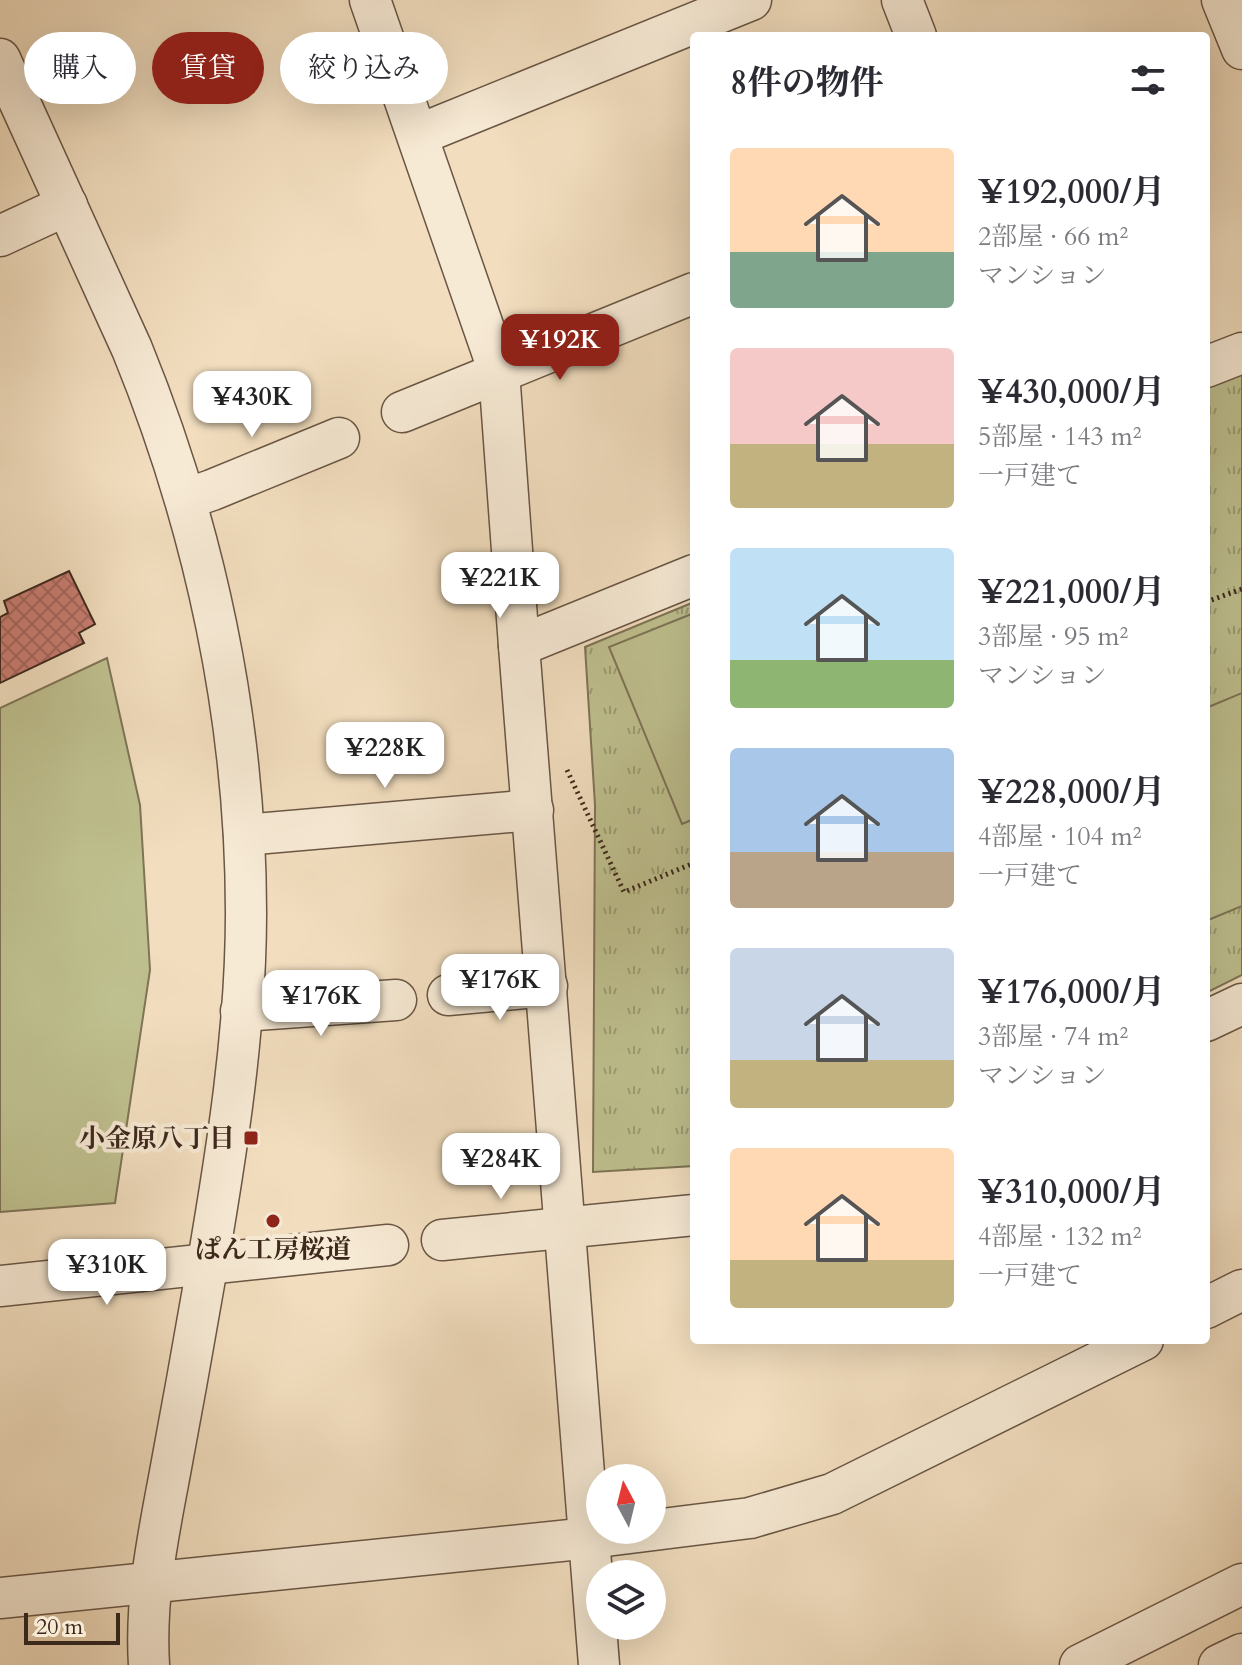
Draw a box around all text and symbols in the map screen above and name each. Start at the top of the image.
chip: 購入 [24,32,136,104]
chip: 賃貸 [152,32,264,104]
chip: 絞り込み [280,32,448,104]
icon: filters [1126,58,1170,102]
text: 8件の物件 [730,60,883,106]
text: ¥192,000/月 [978,169,1166,215]
icon: home [794,180,890,276]
text: 2部屋 · 66 m² [978,219,1128,254]
text: マンション [978,258,1107,293]
pin: ¥192K [504,314,616,382]
text: ¥192K [519,322,601,357]
text: ¥430,000/月 [978,369,1166,415]
pin: ¥430K [196,371,308,439]
text: ¥430K [211,379,293,414]
icon: home [794,380,890,476]
text: 5部屋 · 143 m² [978,419,1142,454]
text: 一戸建て [978,458,1082,493]
pin: ¥221K [444,552,556,620]
text: ¥221K [459,560,541,595]
text: ¥221,000/月 [978,569,1166,615]
icon: home [794,580,890,676]
text: 3部屋 · 95 m² [978,619,1128,654]
text: マンション [978,658,1107,693]
pin: ¥228K [329,722,441,790]
text: ¥228K [344,730,426,765]
text: ¥228,000/月 [978,769,1166,815]
icon: home [794,780,890,876]
text: 4部屋 · 104 m² [978,819,1142,854]
text: 一戸建て [978,858,1082,893]
pin: ¥176K [444,954,556,1022]
text: ¥176K [459,962,541,997]
text: ¥176,000/月 [978,969,1166,1015]
pin: ¥176K [265,970,377,1038]
text: ¥176K [280,978,362,1013]
icon: home [794,980,890,1076]
text: 3部屋 · 74 m² [978,1019,1128,1054]
text: マンション [978,1058,1107,1093]
place label: 小金原八丁目 [79,1121,235,1156]
marker: 小金原八丁目 [242,1129,260,1147]
pin: ¥284K [445,1133,557,1201]
text: ¥284K [460,1141,542,1176]
text: ¥310,000/月 [978,1169,1166,1215]
icon: home [794,1180,890,1276]
marker: ぱん工房桜道 [264,1212,282,1230]
text: 4部屋 · 132 m² [978,1219,1142,1254]
place label: ぱん工房桜道 [195,1232,351,1267]
pin: ¥310K [51,1239,163,1307]
text: ¥310K [66,1247,148,1282]
text: 一戸建て [978,1258,1082,1293]
north arrow [586,1464,666,1544]
map controls [586,1464,666,1640]
button: layers [586,1560,666,1640]
scale bar [24,1609,120,1645]
text: 20 m [36,1612,83,1642]

